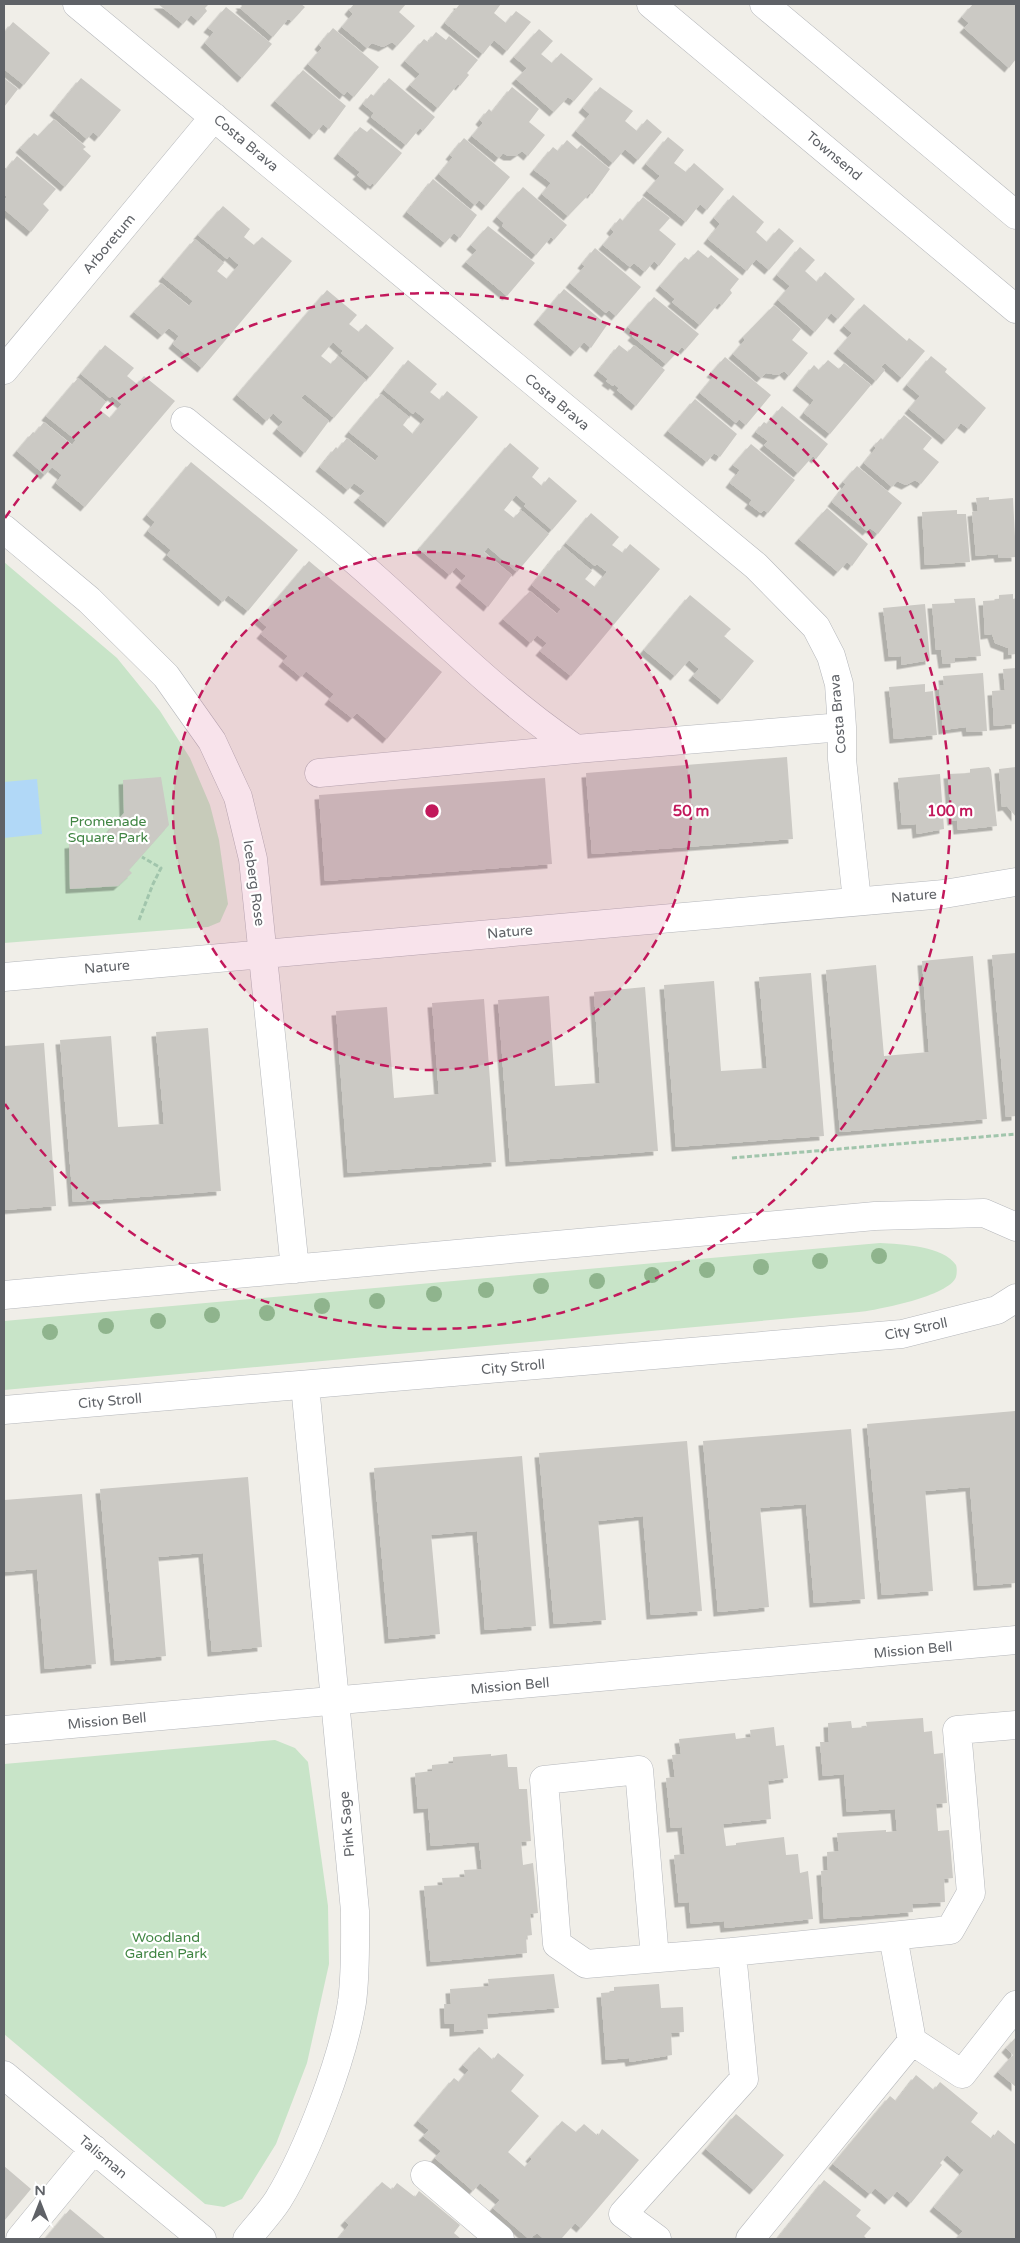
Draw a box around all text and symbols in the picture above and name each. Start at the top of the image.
street label: Costa Brava [210,111,282,175]
street label: Townsend [803,128,865,184]
street label: Arboretum [79,211,139,277]
street label: Costa Brava [521,370,593,434]
street label: Costa Brava [826,674,850,754]
centre of rings [423,802,441,820]
text: 50 m [673,802,709,820]
text: 100 m [927,802,973,820]
park label: Promenade Square Park [68,813,149,846]
street label: Iceberg Rose [240,839,268,927]
street label: Nature [890,886,938,906]
street label: Nature [486,922,534,942]
street label: Nature [83,957,131,977]
street label: City Stroll [883,1314,949,1344]
street label: City Stroll [480,1356,546,1378]
street label: City Stroll [77,1390,143,1412]
street label: Mission Bell [873,1638,953,1662]
street label: Mission Bell [470,1674,550,1698]
street label: Mission Bell [67,1709,147,1733]
street label: Pink Sage [336,1790,358,1858]
park label: Woodland Garden Park [125,1929,208,1962]
street label: Talisman [75,2132,131,2182]
north arrow [15,2178,65,2228]
text: N [34,2182,46,2199]

